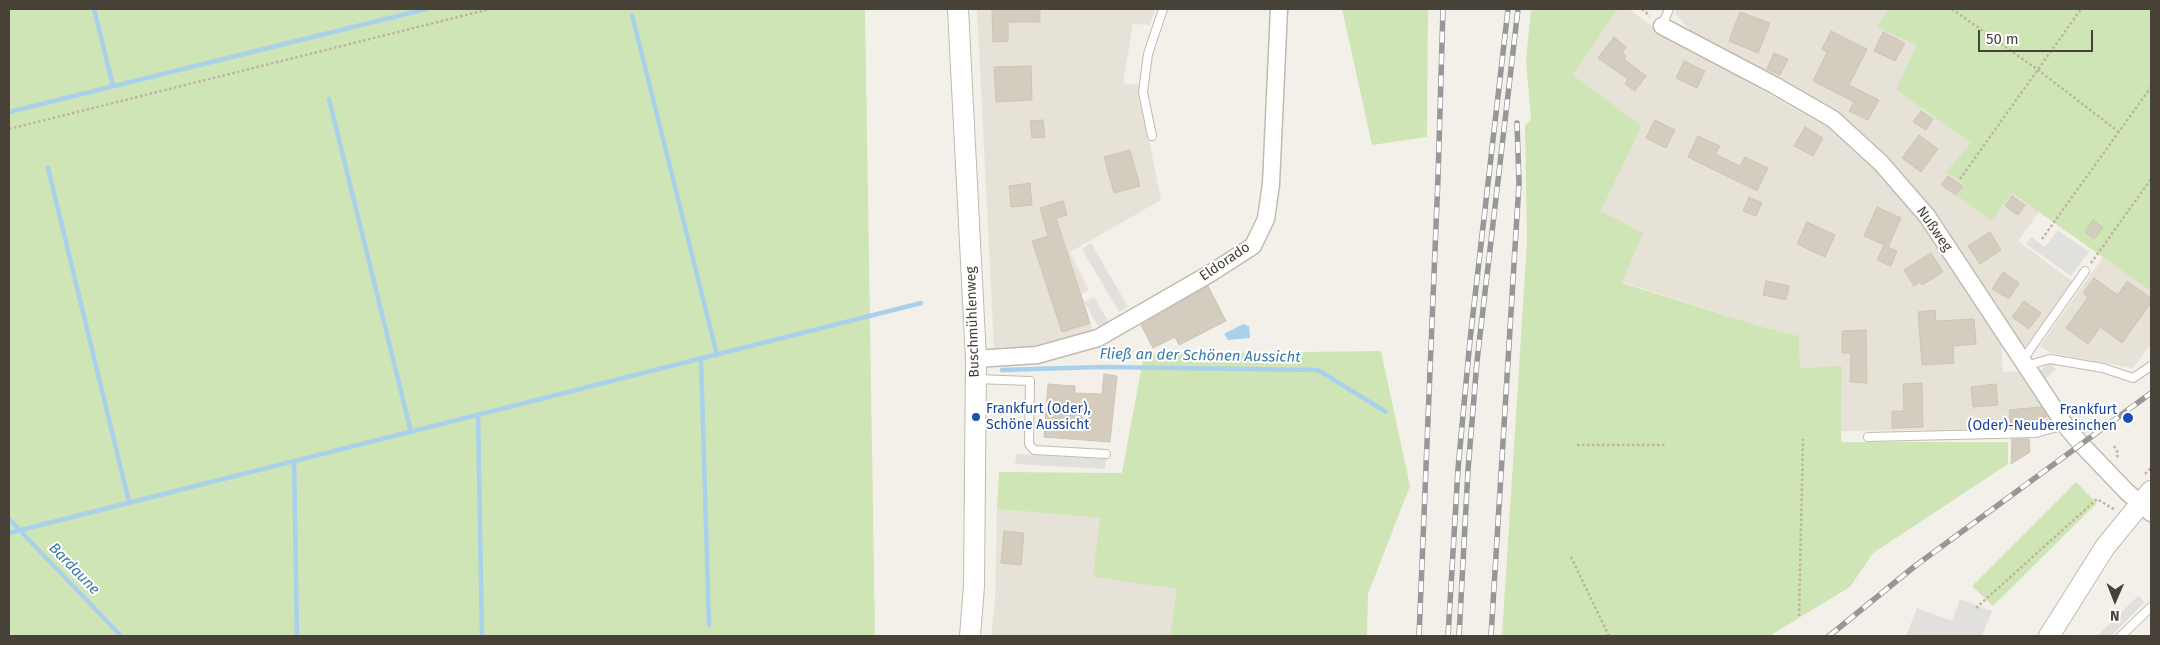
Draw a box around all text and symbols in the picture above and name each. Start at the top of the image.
scale bar [1980,20,2095,52]
text: 50 m [1986,30,2019,48]
street label: Nußweg [1913,203,1955,255]
street label: Eldorado [1197,239,1253,285]
street label: Buschmühlenweg [963,266,983,378]
water label: Fließ an der Schönen Aussicht [1099,345,1301,367]
place label: Frankfurt (Oder), Schöne Aussicht [986,401,1091,434]
place label: Frankfurt (Oder)-Neuberesinchen [1968,402,2117,434]
marker: Frankfurt (Oder), Schöne Aussicht [970,411,982,423]
marker: Frankfurt (Oder)-Neuberesinchen [2121,411,2135,425]
water label: Bardaune [45,539,103,599]
north arrow [2090,575,2140,625]
text: N [2110,607,2120,624]

